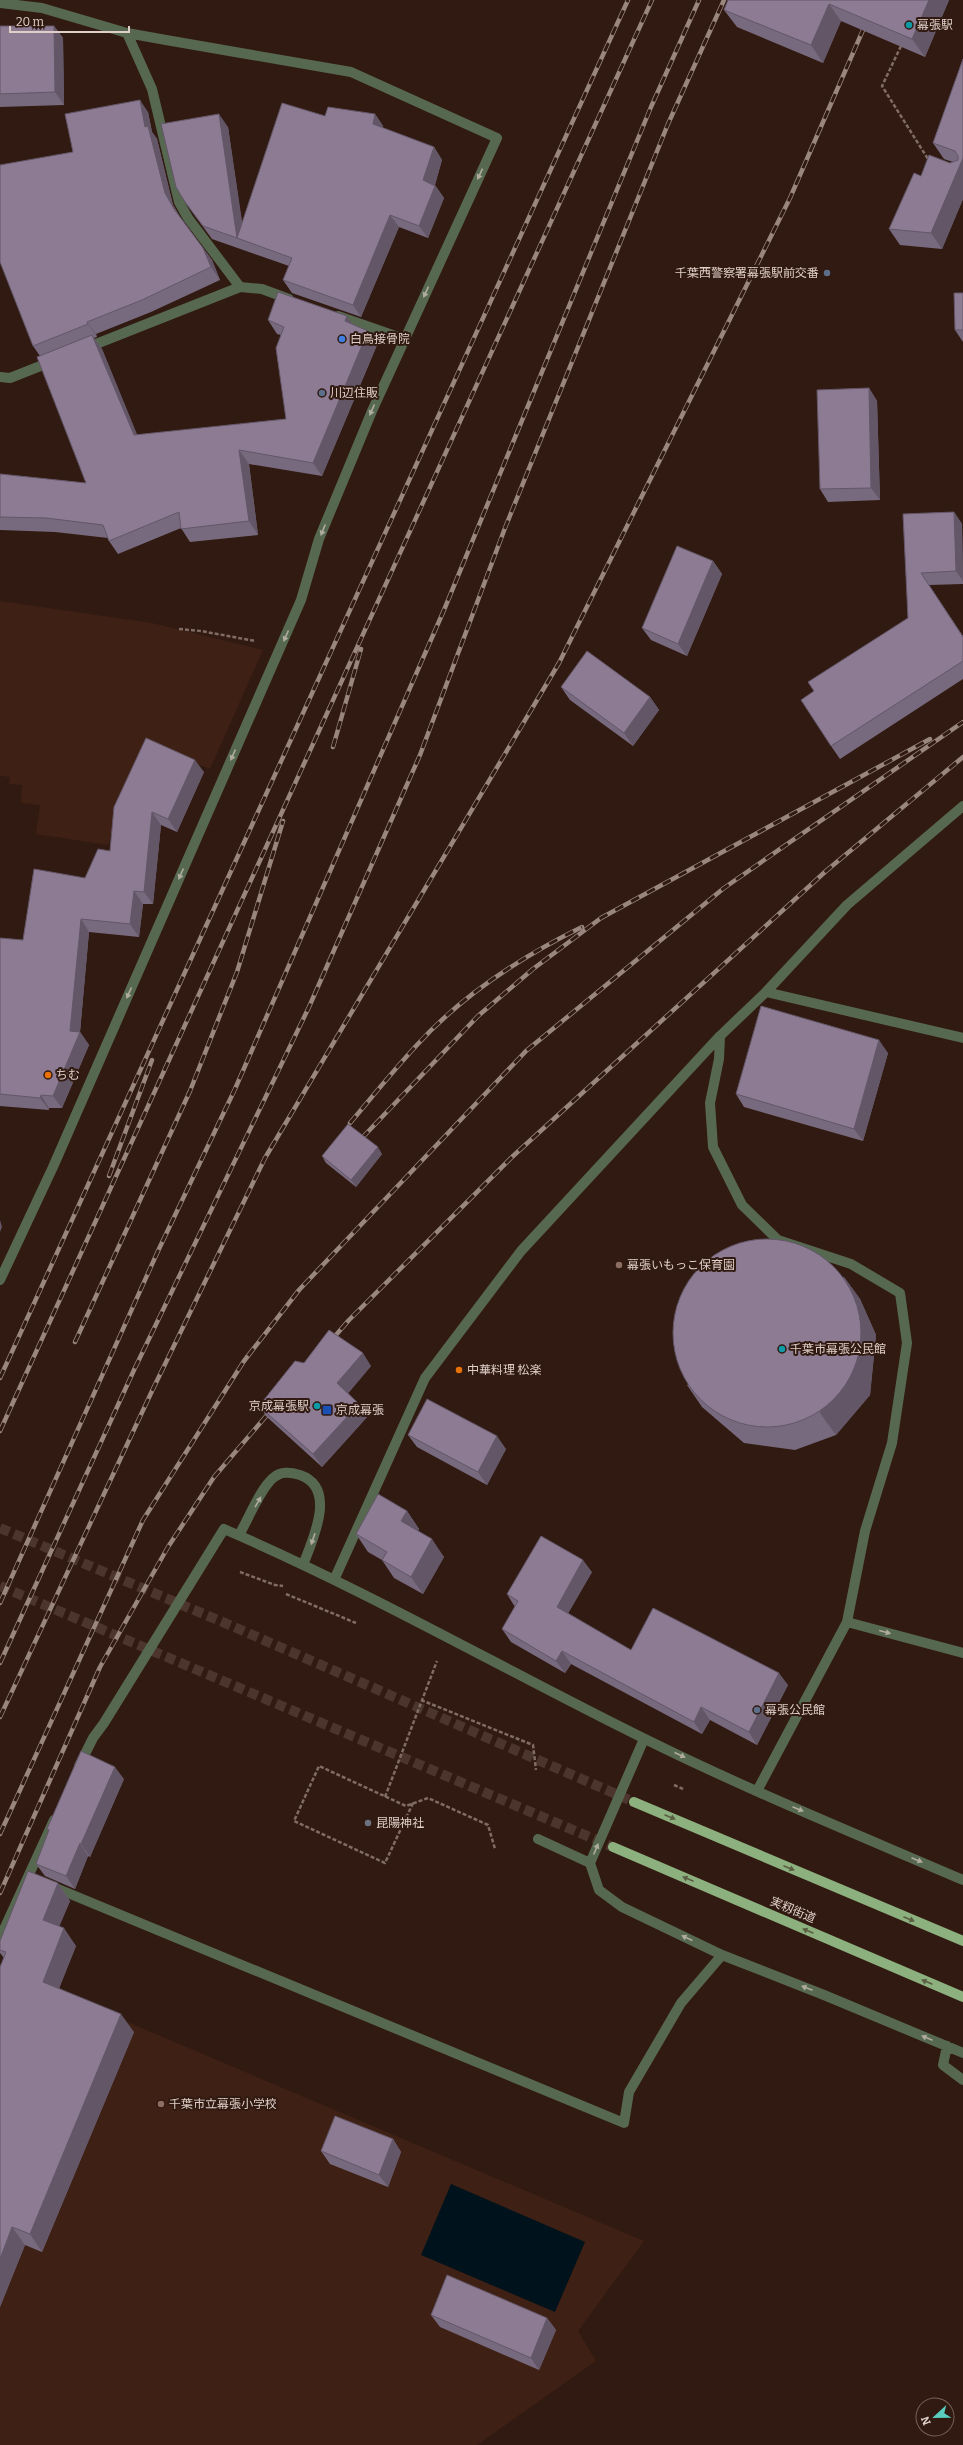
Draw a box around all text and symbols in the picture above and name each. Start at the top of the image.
scale bar [10,8,129,34]
text: 20 m [16,15,45,29]
place label: 幕張駅 [917,18,953,32]
marker: 幕張駅 [904,20,914,30]
one-way arrow [477,168,483,179]
place label: 千葉西警察署幕張駅前交番 [675,266,819,280]
marker: 千葉西警察署幕張駅前交番 [822,268,832,278]
one-way arrow [423,286,429,298]
place label: 白鳥接骨院 [350,332,410,346]
marker: 白鳥接骨院 [337,334,347,344]
place label: 川辺住販 [330,386,378,400]
marker: 川辺住販 [317,388,327,398]
one-way arrow [369,405,375,416]
one-way arrow [319,525,325,537]
one-way arrow [282,630,288,642]
one-way arrow [230,749,237,761]
one-way arrow [178,868,184,880]
one-way arrow [126,987,132,999]
place label: ちむ [56,1068,80,1082]
marker: ちむ [43,1070,53,1080]
place label: 幕張いもっこ保育園 [627,1258,735,1272]
marker: 幕張いもっこ保育園 [614,1260,624,1270]
place label: 千葉市幕張公民館 [790,1342,886,1356]
marker: 千葉市幕張公民館 [777,1344,787,1354]
place label: 中華料理 松楽 [467,1363,541,1377]
marker: 中華料理 松楽 [454,1365,464,1375]
place label: 京成幕張駅 [249,1399,309,1413]
marker: 京成幕張駅 [312,1401,322,1411]
place label: 京成幕張 [336,1403,384,1417]
marker: 京成幕張 [321,1404,333,1416]
one-way arrow [254,1496,261,1507]
one-way arrow [309,1533,315,1545]
one-way arrow [879,1629,891,1635]
place label: 幕張公民館 [765,1703,825,1717]
marker: 幕張公民館 [752,1705,762,1715]
one-way arrow [674,1752,685,1758]
one-way arrow [792,1805,804,1812]
one-way arrow [664,1814,675,1820]
place label: 昆陽神社 [376,1816,424,1830]
marker: 昆陽神社 [363,1818,373,1828]
one-way arrow [593,1844,599,1855]
one-way arrow [912,1858,924,1864]
one-way arrow [784,1865,796,1871]
one-way arrow [683,1876,694,1882]
street label: 実籾街道 [768,1894,818,1926]
one-way arrow [904,1916,916,1922]
one-way arrow [801,1927,813,1933]
one-way arrow [681,1935,693,1941]
one-way arrow [922,1979,933,1985]
one-way arrow [800,1985,812,1991]
one-way arrow [921,2034,933,2040]
place label: 千葉市立幕張小学校 [169,2097,277,2111]
marker: 千葉市立幕張小学校 [156,2099,166,2109]
north arrow [915,2397,955,2437]
text: N [918,2414,934,2427]

